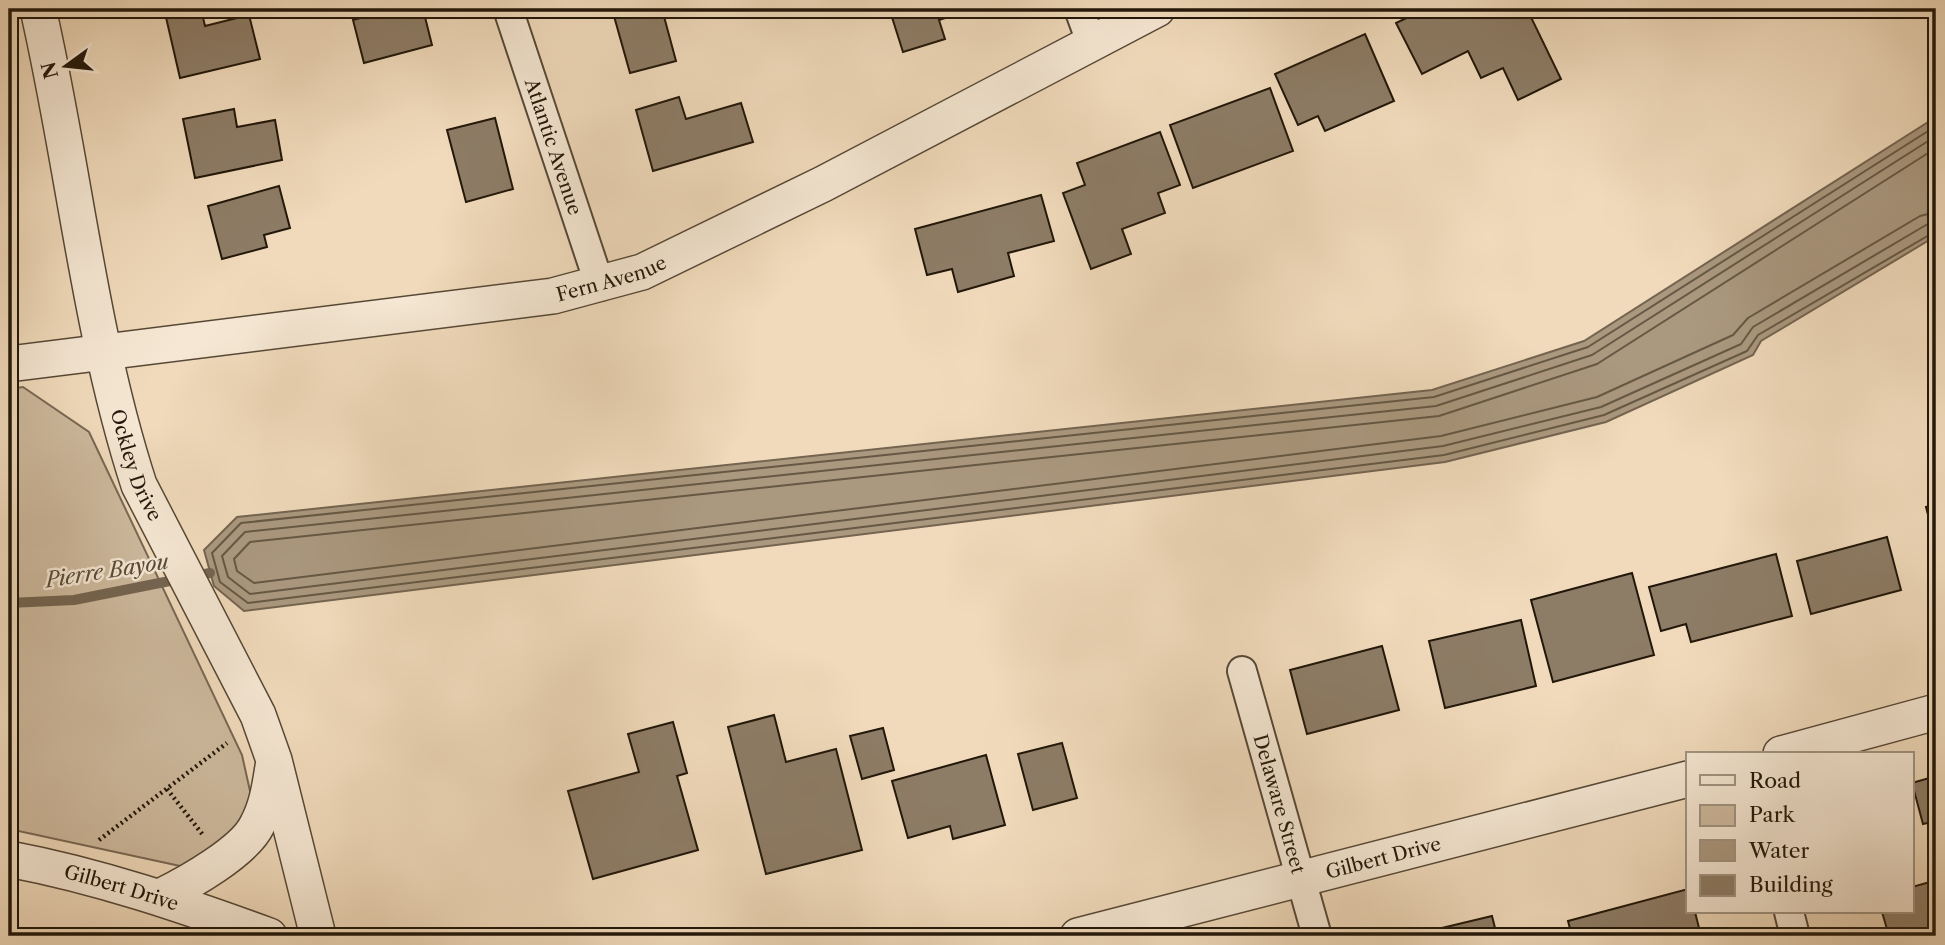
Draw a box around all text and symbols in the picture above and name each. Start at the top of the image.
north arrow [32,32,102,102]
text: N [37,59,63,81]
street label: Atlantic Avenue [520,75,587,218]
street label: Fern Avenue [554,251,670,307]
street label: Ockley Drive [106,407,167,525]
water label: Pierre Bayou [42,548,171,593]
street label: Delaware Street [1248,732,1310,877]
legend [1686,752,1913,914]
text: Road [1749,768,1801,793]
text: Park [1749,802,1795,827]
street label: Gilbert Drive [1323,832,1443,884]
text: Water [1748,838,1809,863]
street label: Gilbert Drive [62,860,181,915]
text: Building [1749,872,1834,897]

